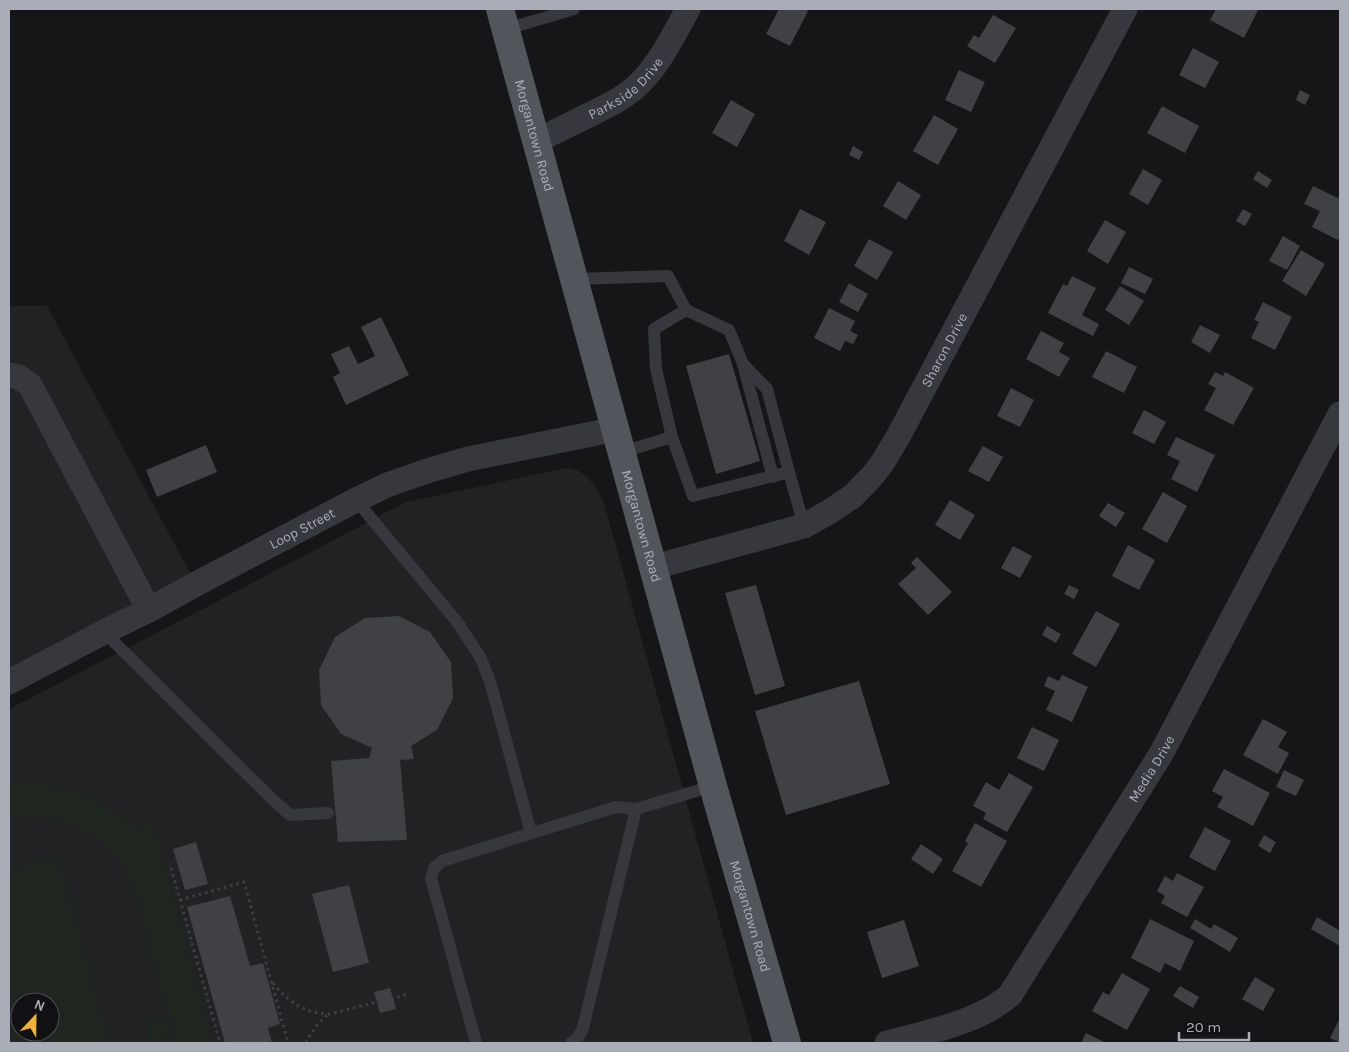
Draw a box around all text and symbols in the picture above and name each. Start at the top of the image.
street label: Parkside Drive [586,54,667,123]
street label: Morgantown Road [511,78,558,193]
street label: Sharon Drive [918,310,971,390]
street label: Morgantown Road [618,468,665,584]
street label: Loop Street [267,505,338,553]
street label: Media Drive [1125,733,1178,806]
street label: Morgantown Road [726,858,774,974]
north arrow [10,992,60,1042]
text: N [32,996,48,1015]
scale bar [1179,1010,1249,1042]
text: 20 m [1186,1018,1221,1036]

